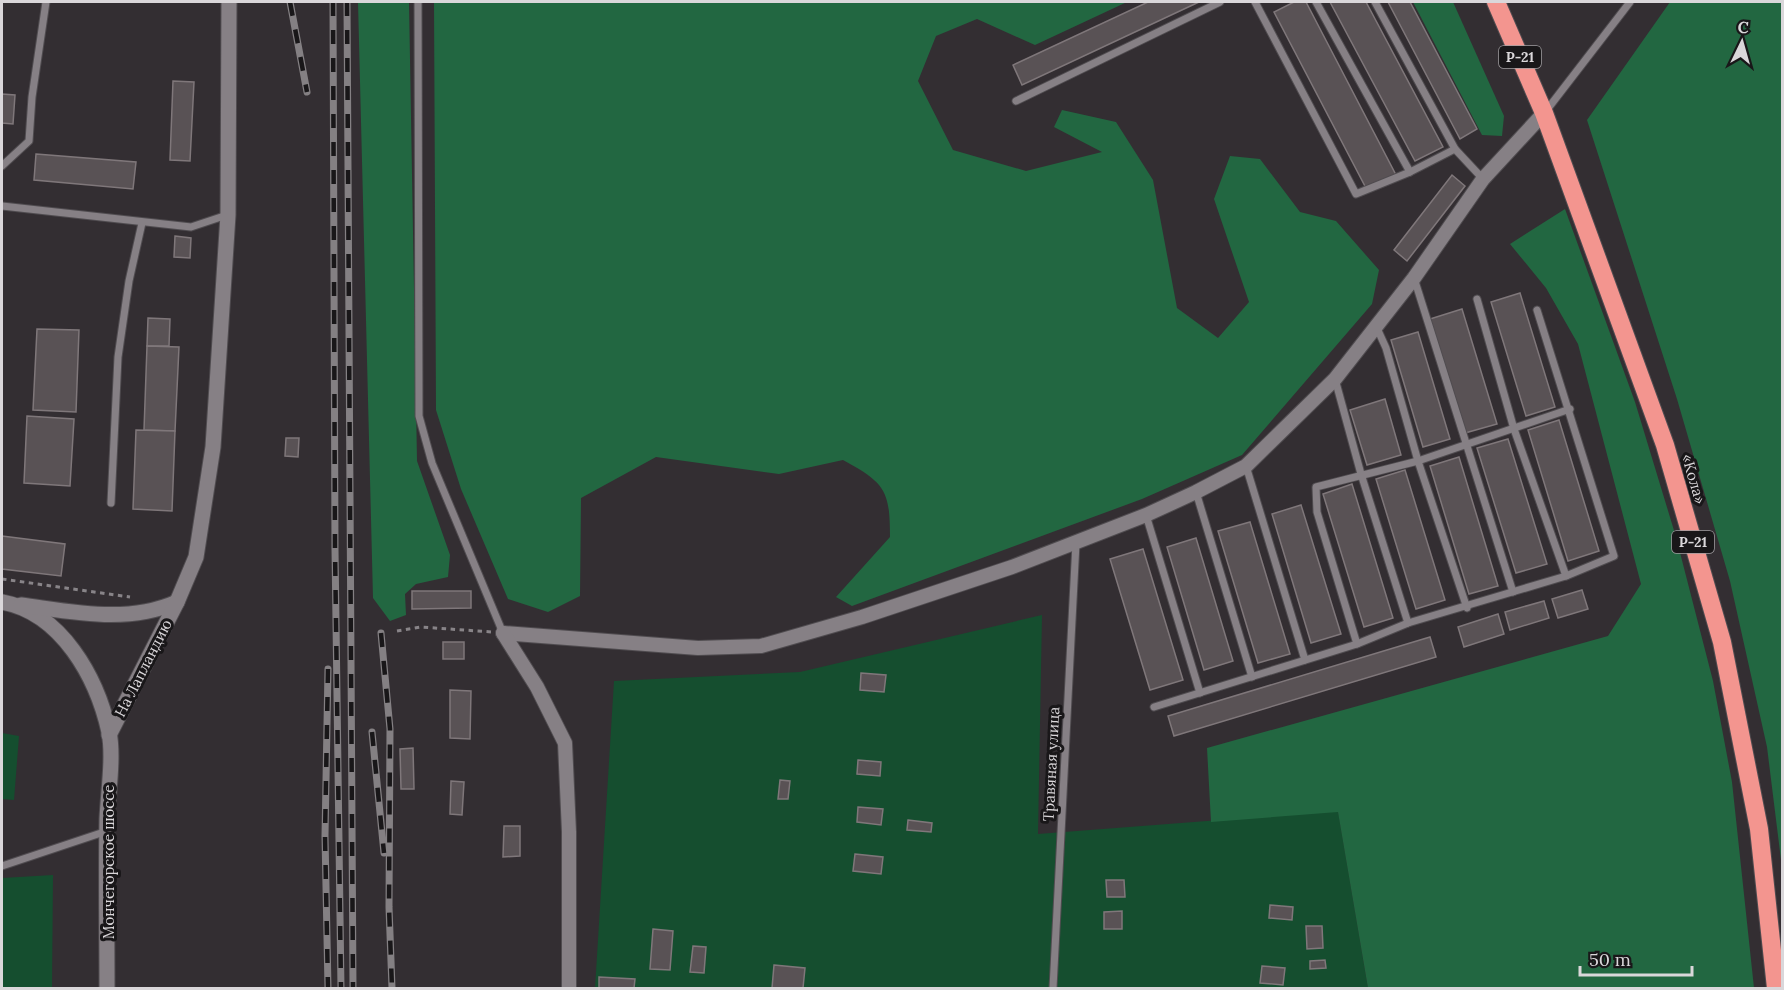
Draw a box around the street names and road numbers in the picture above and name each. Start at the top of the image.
road number: Р-21 [1499,46,1541,68]
street label: «Кола» [1678,452,1710,506]
road number: Р-21 [1672,531,1714,553]
street label: На Лапландию [110,616,176,720]
street label: Травяная улица [1039,706,1063,822]
street label: Мончегорское шоссе [99,785,118,939]

